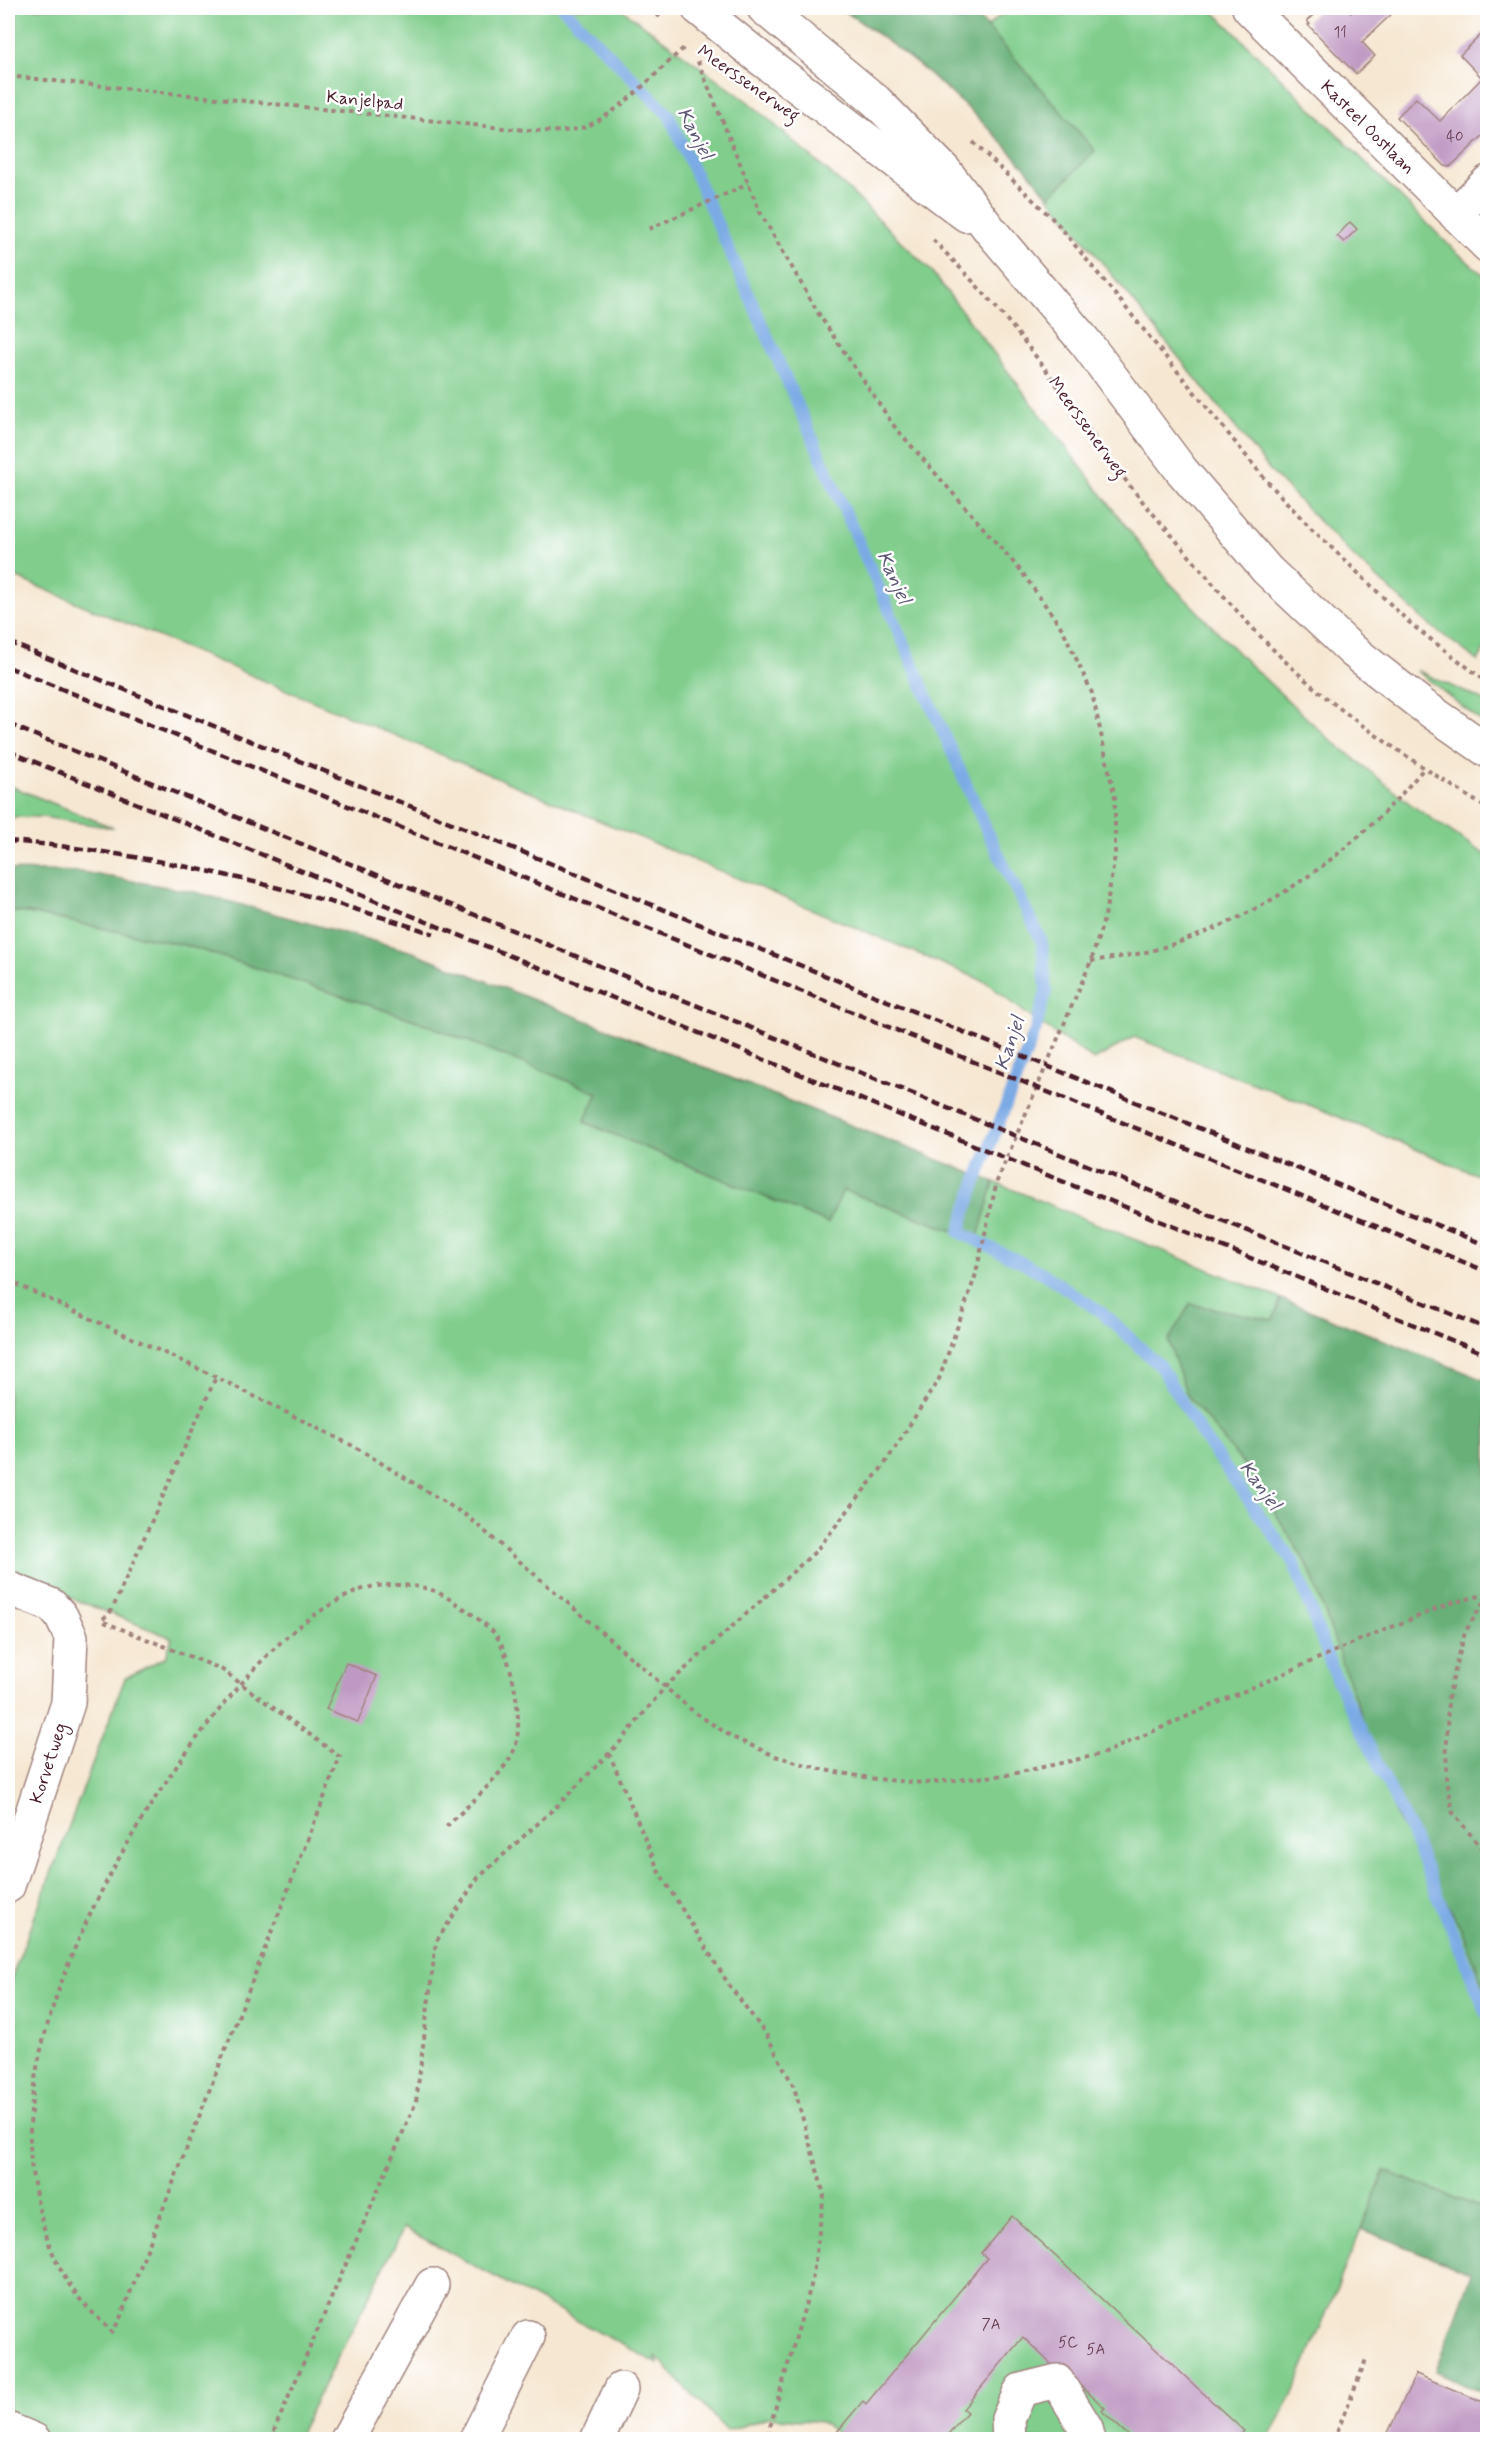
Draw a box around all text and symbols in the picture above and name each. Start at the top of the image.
house number: 11 [1333,23,1347,43]
street label: Meerssenerweg [691,40,805,130]
street label: Kasteel Oostlaan [1315,75,1420,180]
street label: Kanjelpad [325,85,404,117]
water label: Kanjel [670,103,720,165]
house number: 40 [1446,127,1464,147]
street label: Meerssenerweg [1041,372,1132,484]
water label: Kanjel [870,547,918,609]
water label: Kanjel [989,1012,1033,1074]
water label: Kanjel [1233,1456,1288,1517]
street label: Korvetweg [25,1720,74,1807]
house number: 7A [982,2315,1000,2335]
house number: 5C [1058,2333,1078,2353]
house number: 5A [1087,2340,1105,2360]

